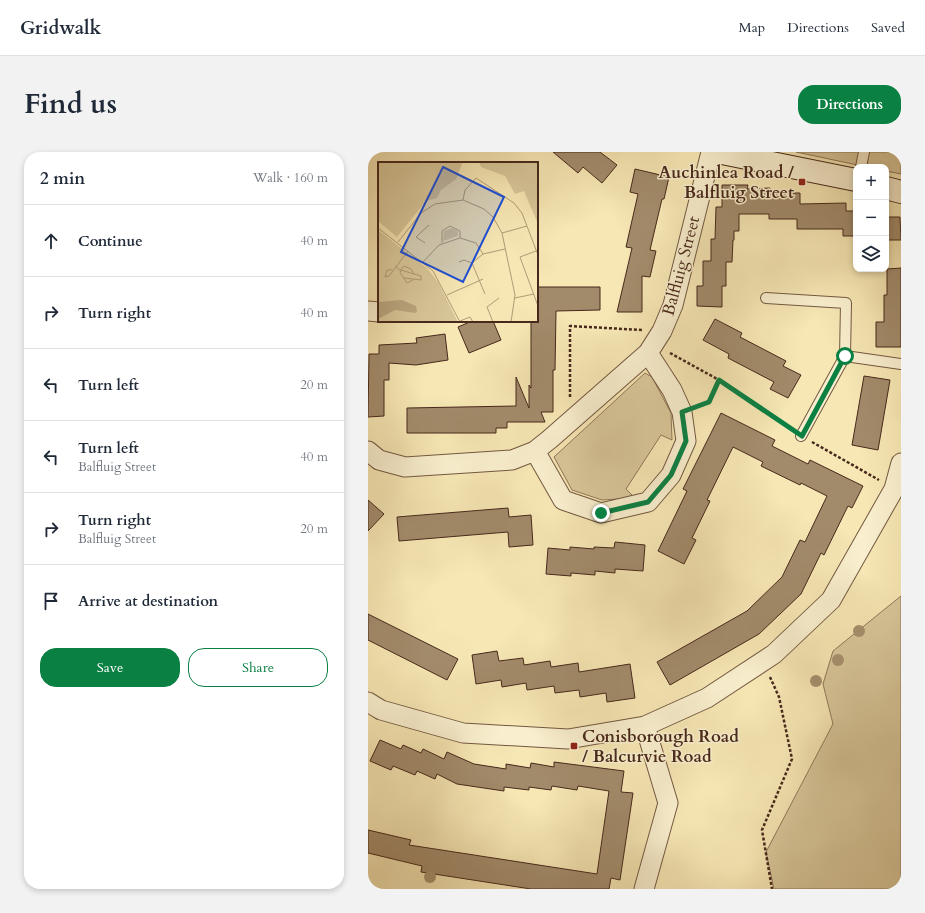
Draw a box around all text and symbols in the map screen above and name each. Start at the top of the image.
text: Gridwalk [20,15,101,41]
text: Map [739,18,765,37]
text: Directions [787,18,849,37]
text: Saved [871,18,905,37]
text: Find us [24,85,117,123]
button: Directions [798,85,901,124]
place label: Auchinlea Road / Balfluig Street [659,161,794,204]
inset map [378,162,538,322]
map controls [853,164,889,272]
button: + [853,164,889,200]
text: 2 min [40,167,85,190]
text: Walk · 160 m [253,169,328,187]
marker: Auchinlea Road / Balfluig Street [797,177,807,187]
button: − [853,200,889,236]
street label: Balfluig Street [657,213,705,318]
icon: ahead [40,230,62,252]
text: Continue [78,231,143,251]
text: 40 m [300,232,328,250]
button: layers [853,236,889,272]
icon: right [40,302,62,324]
text: Turn right [78,303,151,323]
text: 40 m [300,304,328,322]
route start [836,347,854,365]
icon: left [40,374,62,396]
text: Turn left [78,375,139,395]
text: 20 m [300,376,328,394]
text: Turn left [78,438,139,458]
icon: left [40,446,62,468]
text: 40 m [300,448,328,466]
text: Balfluig Street [78,458,156,476]
route end [592,504,610,522]
text: Turn right [78,510,151,530]
icon: right [40,518,62,540]
text: 20 m [300,520,328,538]
text: Balfluig Street [78,530,156,548]
icon: arrive [40,590,62,612]
text: Arrive at destination [78,591,218,611]
button: Save [40,648,180,687]
button: Share [188,648,328,687]
place label: Conisborough Road / Balcurvie Road [582,725,739,768]
marker: Conisborough Road / Balcurvie Road [569,741,579,751]

